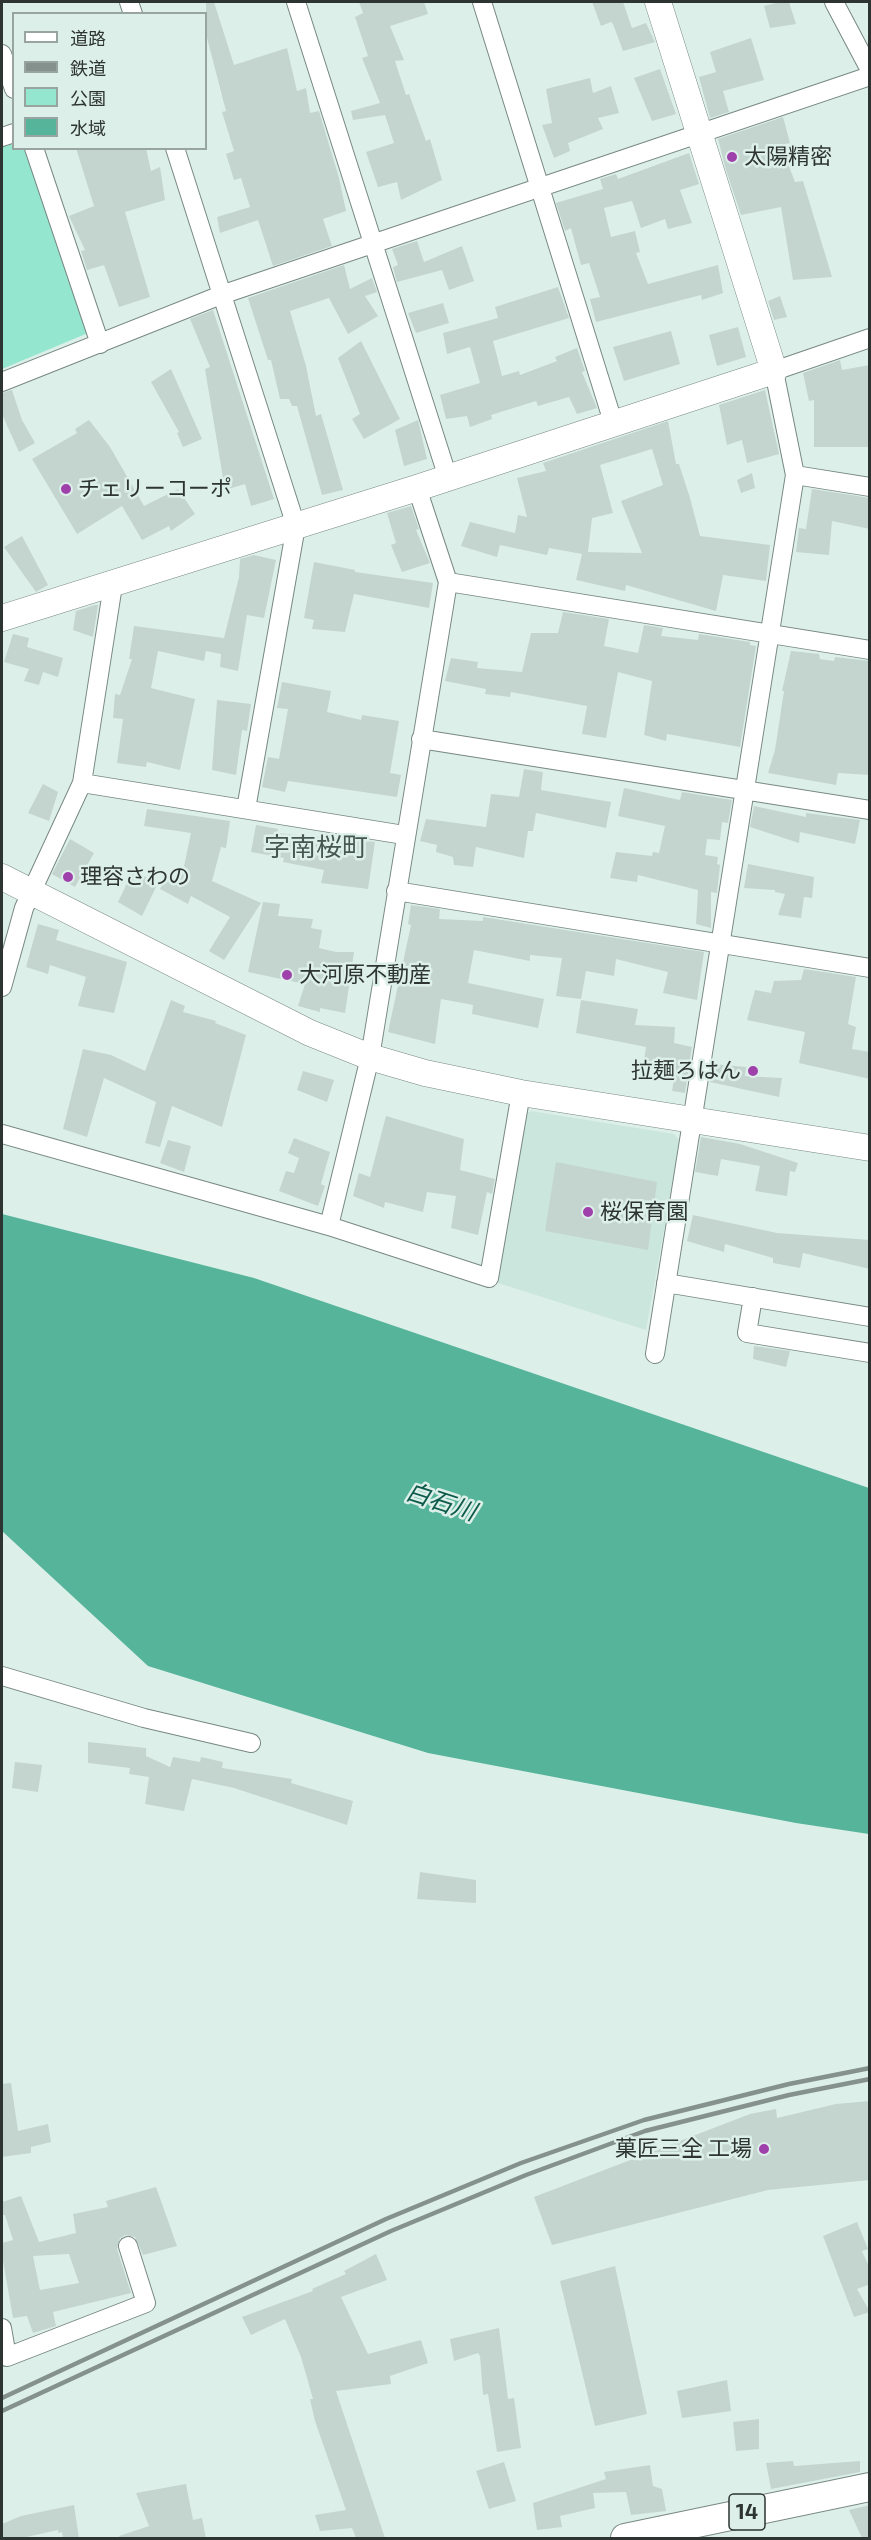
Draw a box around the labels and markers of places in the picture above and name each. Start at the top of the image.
place label: 太陽精密 [744,144,832,170]
marker: 太陽精密 [725,150,739,164]
place label: チェリーコーポ [78,476,232,502]
marker: チェリーコーポ [59,482,73,496]
place label: 理容さわの [80,864,190,890]
marker: 理容さわの [61,870,75,884]
place label: 大河原不動産 [299,962,431,988]
marker: 大河原不動産 [280,968,294,982]
place label: 拉麺ろはん [631,1058,741,1084]
marker: 拉麺ろはん [746,1064,760,1078]
place label: 桜保育園 [600,1199,688,1225]
marker: 桜保育園 [581,1205,595,1219]
place label: 菓匠三全 工場 [615,2136,752,2162]
marker: 菓匠三全 工場 [757,2142,771,2156]

